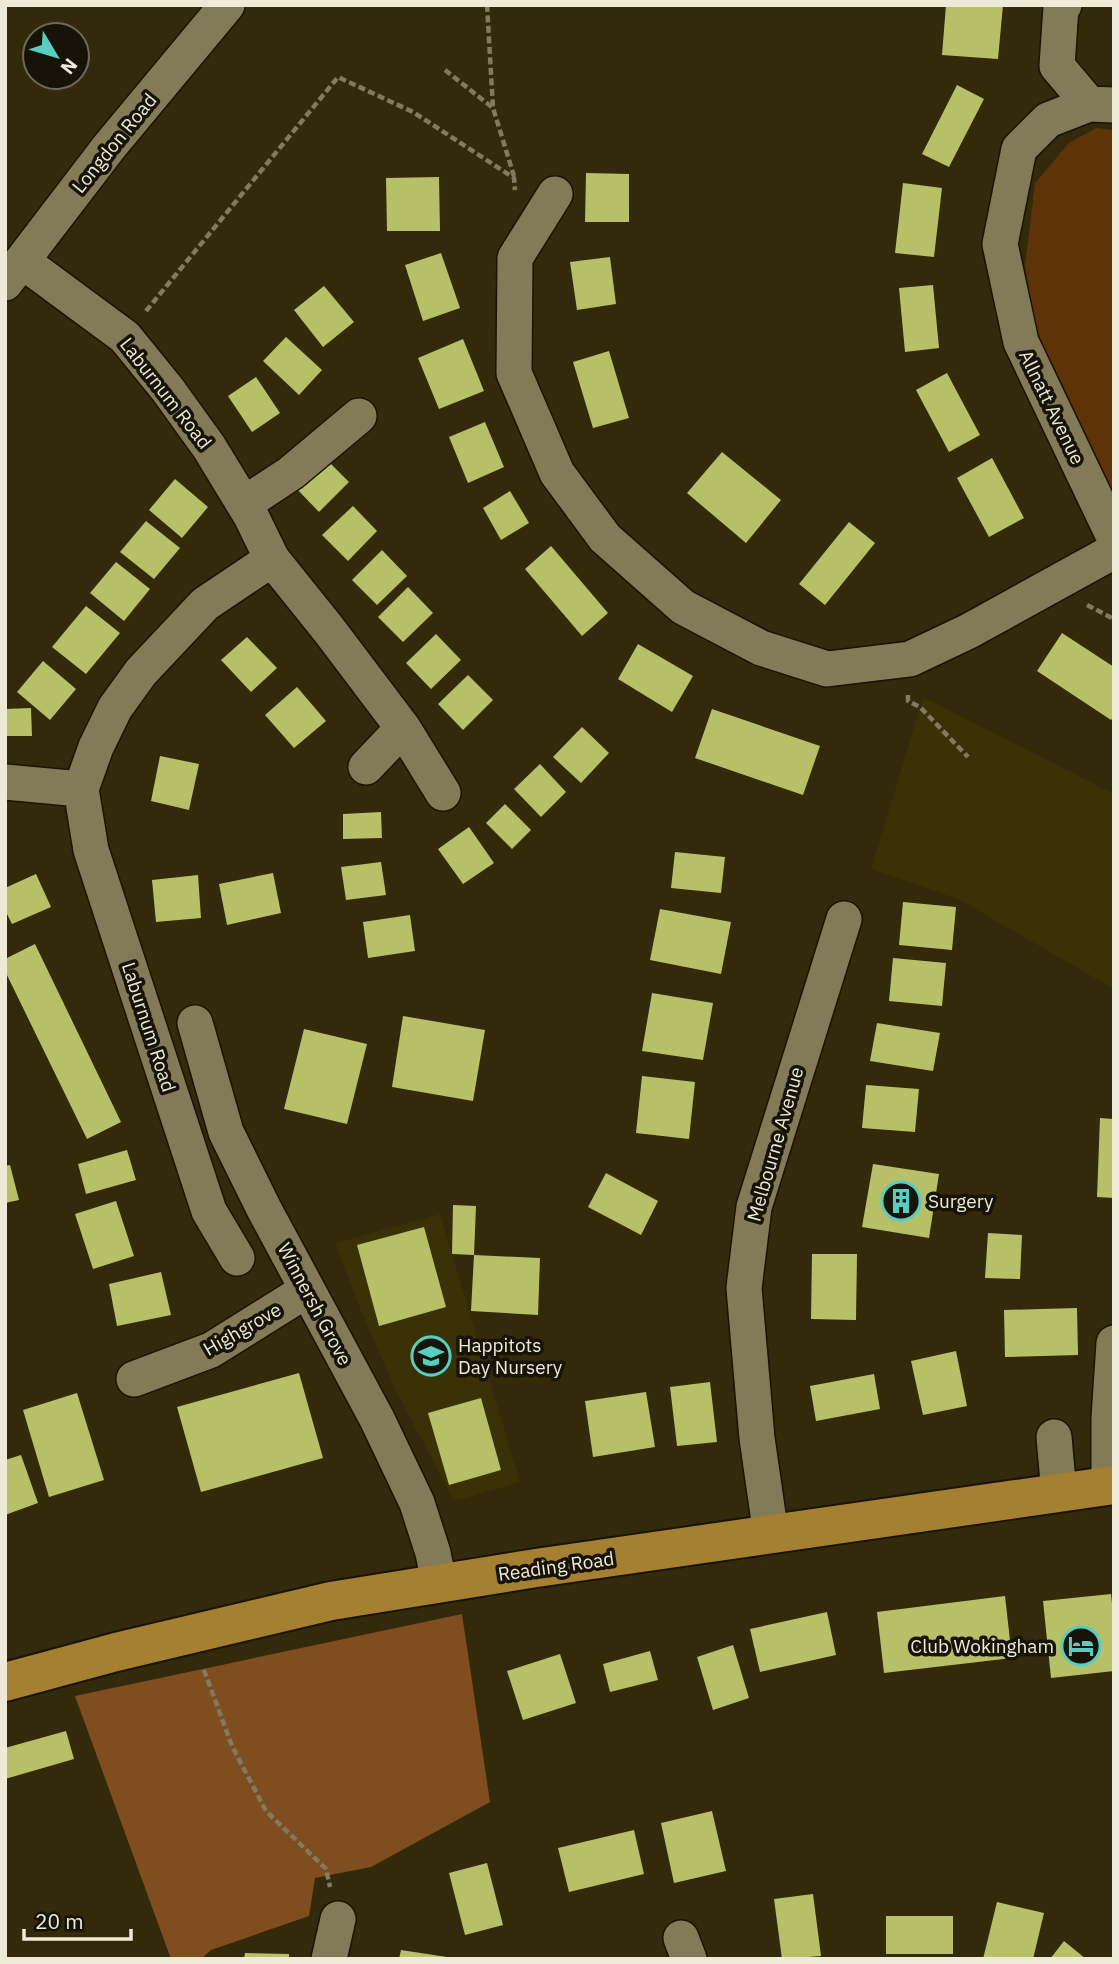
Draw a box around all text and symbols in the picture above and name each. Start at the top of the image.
north arrow [21,21,91,91]
text: N [56,54,83,79]
street label: Longdon Road [67,88,161,198]
street label: Laburnum Road [115,333,217,453]
street label: Allnatt Avenue [1014,346,1090,468]
street label: Laburnum Road [117,959,181,1095]
street label: Melbourne Avenue [741,1064,809,1224]
building icon: Surgery [880,1180,922,1222]
place label: Surgery [928,1189,994,1213]
street label: Winnersh Grove [273,1239,357,1369]
street label: Highgrove [199,1297,285,1361]
place label: Happitots Day Nursery [458,1333,563,1379]
school or university icon: Happitots Day Nursery [410,1335,452,1377]
street label: Reading Road [496,1546,616,1586]
hotel icon: Club Wokingham [1060,1625,1102,1667]
place label: Club Wokingham [910,1634,1054,1658]
scale bar [24,1898,131,1942]
text: 20 m [35,1907,84,1935]

